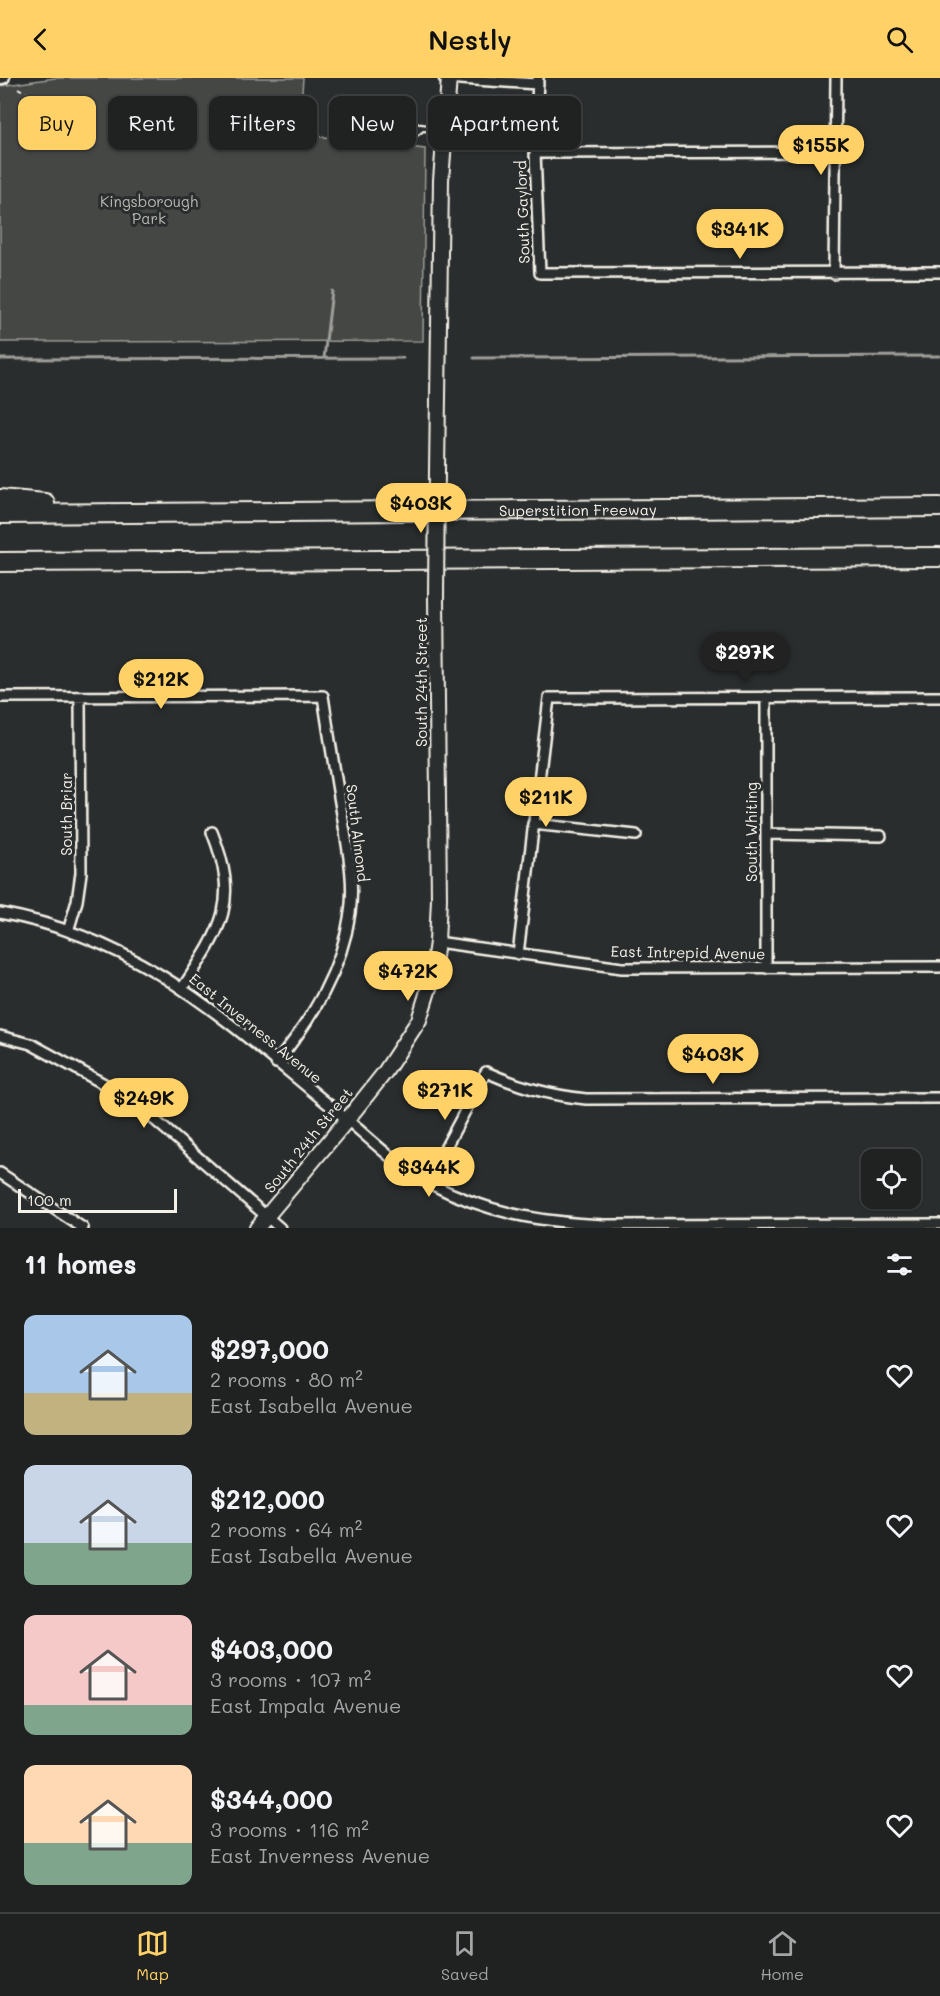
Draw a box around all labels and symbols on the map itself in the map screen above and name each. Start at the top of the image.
pin: $155K [779,125,863,176]
street label: South Gaylord [510,160,534,264]
park label: Kingsborough Park [100,191,198,228]
pin: $341K [698,209,782,260]
pin: $403K [379,483,463,534]
street label: Superstition Freeway [499,499,657,520]
street label: South 24th Street [411,617,431,747]
pin: $297K [703,632,787,683]
pin: $212K [119,659,203,710]
street label: South Briar [56,772,76,856]
pin: $211K [504,777,588,828]
street label: South Whiting [741,782,761,882]
street label: South Almond [342,783,374,883]
street label: East Intrepid Avenue [610,941,766,963]
pin: $472K [366,951,450,1002]
street label: East Inverness Avenue [186,968,326,1088]
pin: $403K [671,1034,755,1085]
pin: $271K [403,1070,487,1121]
pin: $249K [102,1078,186,1129]
street label: South 24th Street [259,1083,357,1197]
pin: $344K [387,1147,471,1198]
scale bar [18,1186,177,1214]

